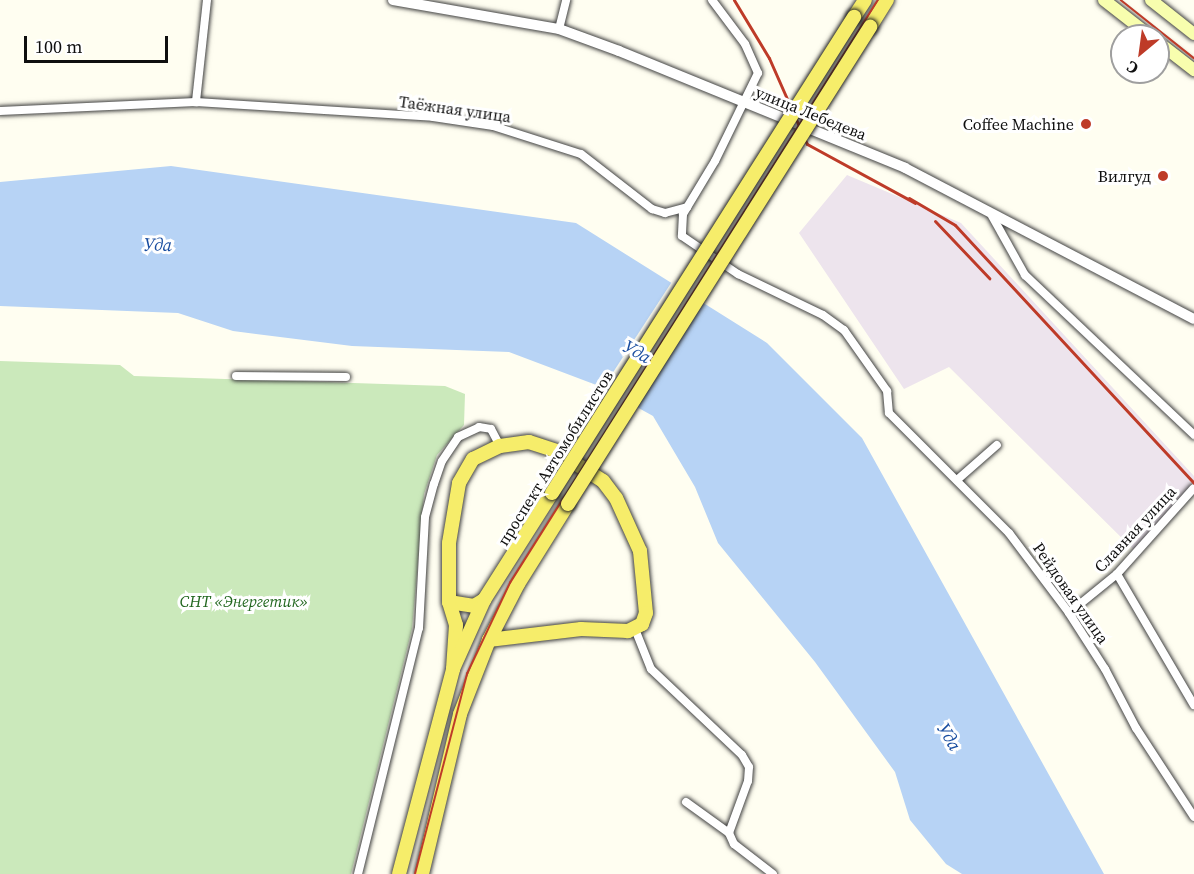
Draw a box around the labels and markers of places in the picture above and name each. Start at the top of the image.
place label: Coffee Machine [963,114,1074,134]
marker: Coffee Machine [1079,117,1093,131]
place label: Вилгуд [1098,166,1151,186]
marker: Вилгуд [1156,169,1170,183]

